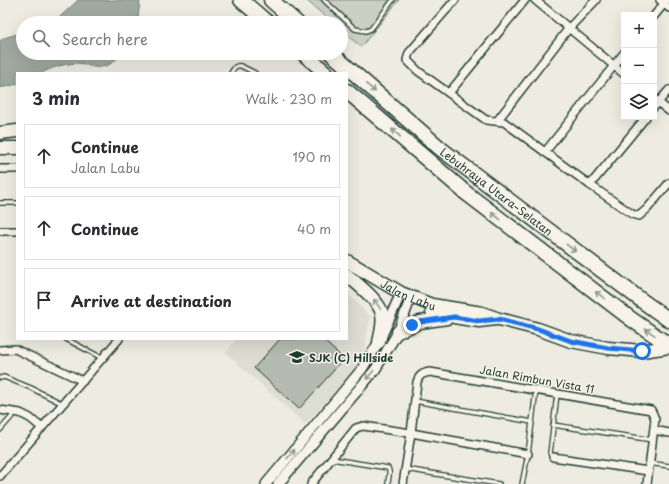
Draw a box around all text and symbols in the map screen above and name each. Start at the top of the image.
map controls [621,12,657,120]
button: + [621,12,657,48]
search box [16,16,348,60]
icon: search [30,27,52,49]
text: Search here [62,27,148,50]
button: − [621,48,657,84]
one-way arrow [366,83,376,92]
button: layers [621,84,657,120]
text: 3 min [32,85,80,111]
text: Walk · 230 m [245,89,332,108]
one-way arrow [391,129,402,138]
text: Continue [71,135,139,158]
street label: Lebuhraya Utara–Selatan [437,143,557,239]
icon: ahead [33,145,55,167]
text: 190 m [292,147,331,166]
text: Jalan Labu [71,158,140,177]
one-way arrow [491,212,502,220]
icon: ahead [33,217,55,239]
text: Continue [71,217,139,240]
text: 40 m [297,219,331,238]
one-way arrow [566,243,577,252]
street label: Jalan Labu [378,274,437,314]
icon: arrive [33,289,55,311]
text: Arrive at destination [71,289,232,312]
one-way arrow [594,291,605,299]
one-way arrow [373,299,381,310]
route end [403,316,421,334]
one-way arrow [645,328,656,336]
route start [633,342,651,360]
school or university icon: SJK (C) Hillside [288,348,306,366]
place label: SJK (C) Hillside [309,349,393,366]
street label: Jalan Rimbun Vista 11 [478,361,596,397]
one-way arrow [366,370,375,380]
one-way arrow [286,449,295,459]

